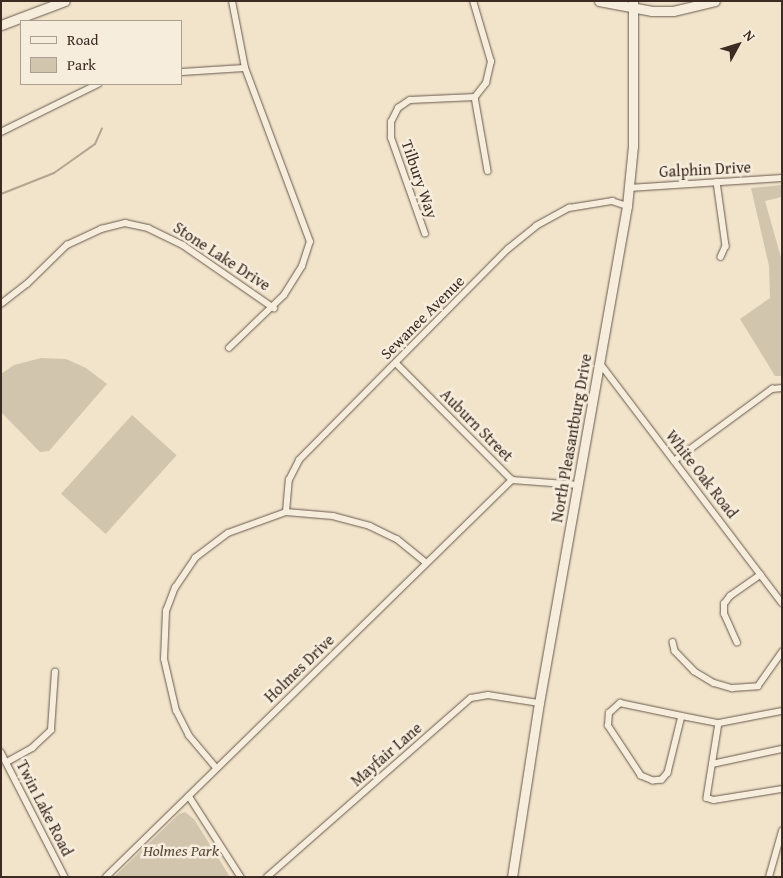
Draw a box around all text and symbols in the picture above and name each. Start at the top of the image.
legend [20,20,182,85]
north arrow [713,20,763,70]
text: N [739,26,760,45]
text: Road [67,29,98,50]
text: Park [67,54,96,75]
street label: Tilbury Way [398,137,442,221]
street label: Galphin Drive [659,157,751,181]
street label: Stone Lake Drive [170,218,274,294]
street label: Sewanee Avenue [376,271,468,363]
street label: North Pleasantburg Drive [547,352,595,524]
street label: Auburn Street [437,385,517,465]
street label: White Oak Road [662,426,742,522]
street label: Holmes Drive [260,630,338,706]
street label: Mayfair Lane [347,718,425,790]
street label: Twin Lake Road [13,757,77,859]
park label: Holmes Park [143,840,219,860]

